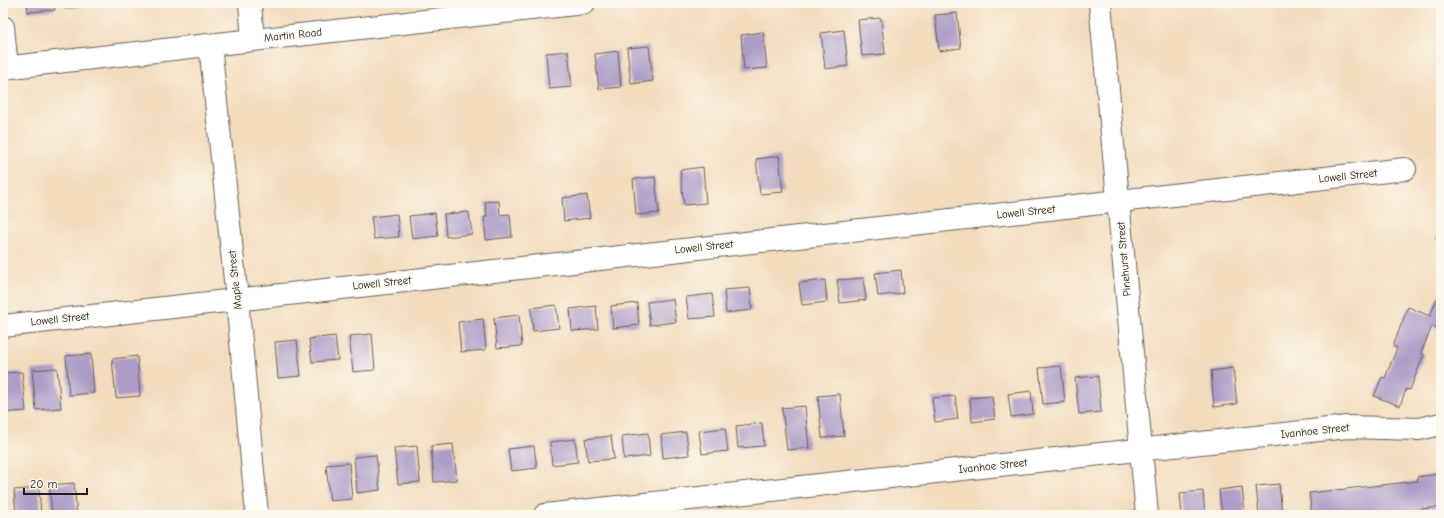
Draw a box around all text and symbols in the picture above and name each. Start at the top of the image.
street label: Martin Road [263,25,323,45]
street label: Lowell Street [1318,166,1379,186]
street label: Lowell Street [996,202,1057,222]
street label: Pinehurst Street [1114,220,1134,297]
street label: Lowell Street [674,237,735,257]
street label: Maple Street [225,249,245,310]
street label: Lowell Street [352,273,413,293]
street label: Lowell Street [30,309,91,329]
street label: Ivanhoe Street [1280,421,1351,441]
street label: Ivanhoe Street [958,456,1029,476]
scale bar [24,470,87,496]
text: 20 m [30,477,58,491]

